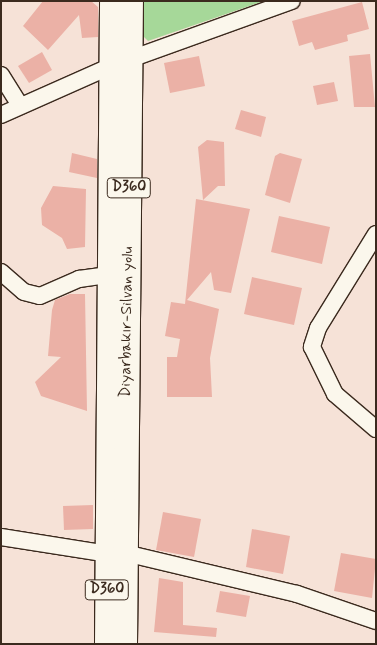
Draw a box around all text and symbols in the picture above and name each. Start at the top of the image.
road number: D360 [106,176,152,200]
street label: Diyarbakır-Silvan yolu [116,247,138,397]
road number: D360 [84,578,130,602]

